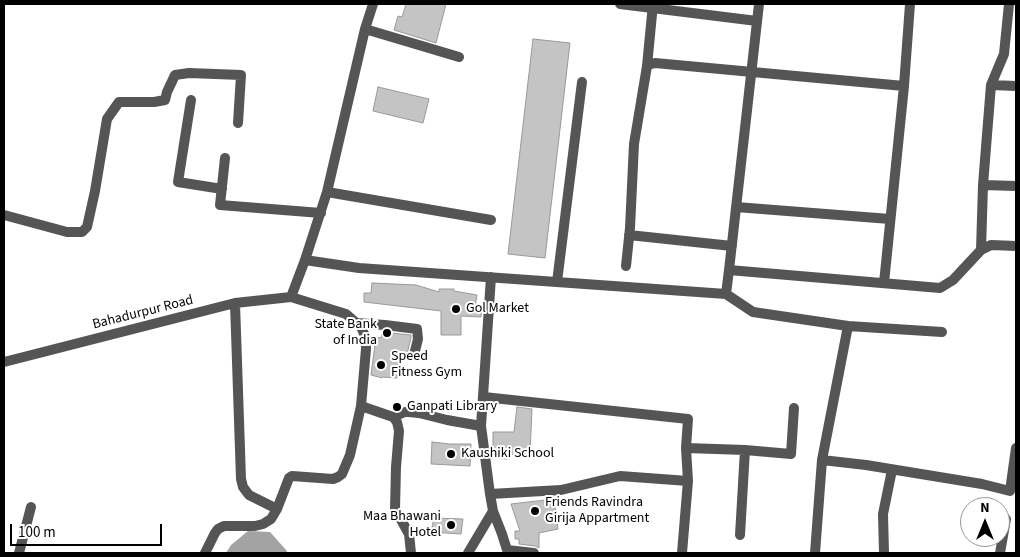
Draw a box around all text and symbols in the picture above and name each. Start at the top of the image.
street label: Bahadurpur Road [91,292,195,334]
place label: Gol Market [466,301,529,317]
marker: Gol Market [450,303,462,315]
place label: State Bank of India [314,317,377,350]
marker: State Bank of India [381,327,393,339]
place label: Speed Fitness Gym [391,349,462,382]
marker: Speed Fitness Gym [375,359,387,371]
place label: Ganpati Library [407,399,497,415]
marker: Ganpati Library [391,401,403,413]
place label: Kaushiki School [461,446,554,462]
marker: Kaushiki School [445,448,457,460]
place label: Friends Ravindra Girija Appartment [545,495,649,528]
north arrow [960,497,1010,547]
text: N [980,498,990,518]
marker: Friends Ravindra Girija Appartment [529,505,541,517]
place label: Maa Bhawani Hotel [363,509,441,542]
scale bar [12,514,165,546]
marker: Maa Bhawani Hotel [445,519,457,531]
text: 100 m [18,522,56,543]

